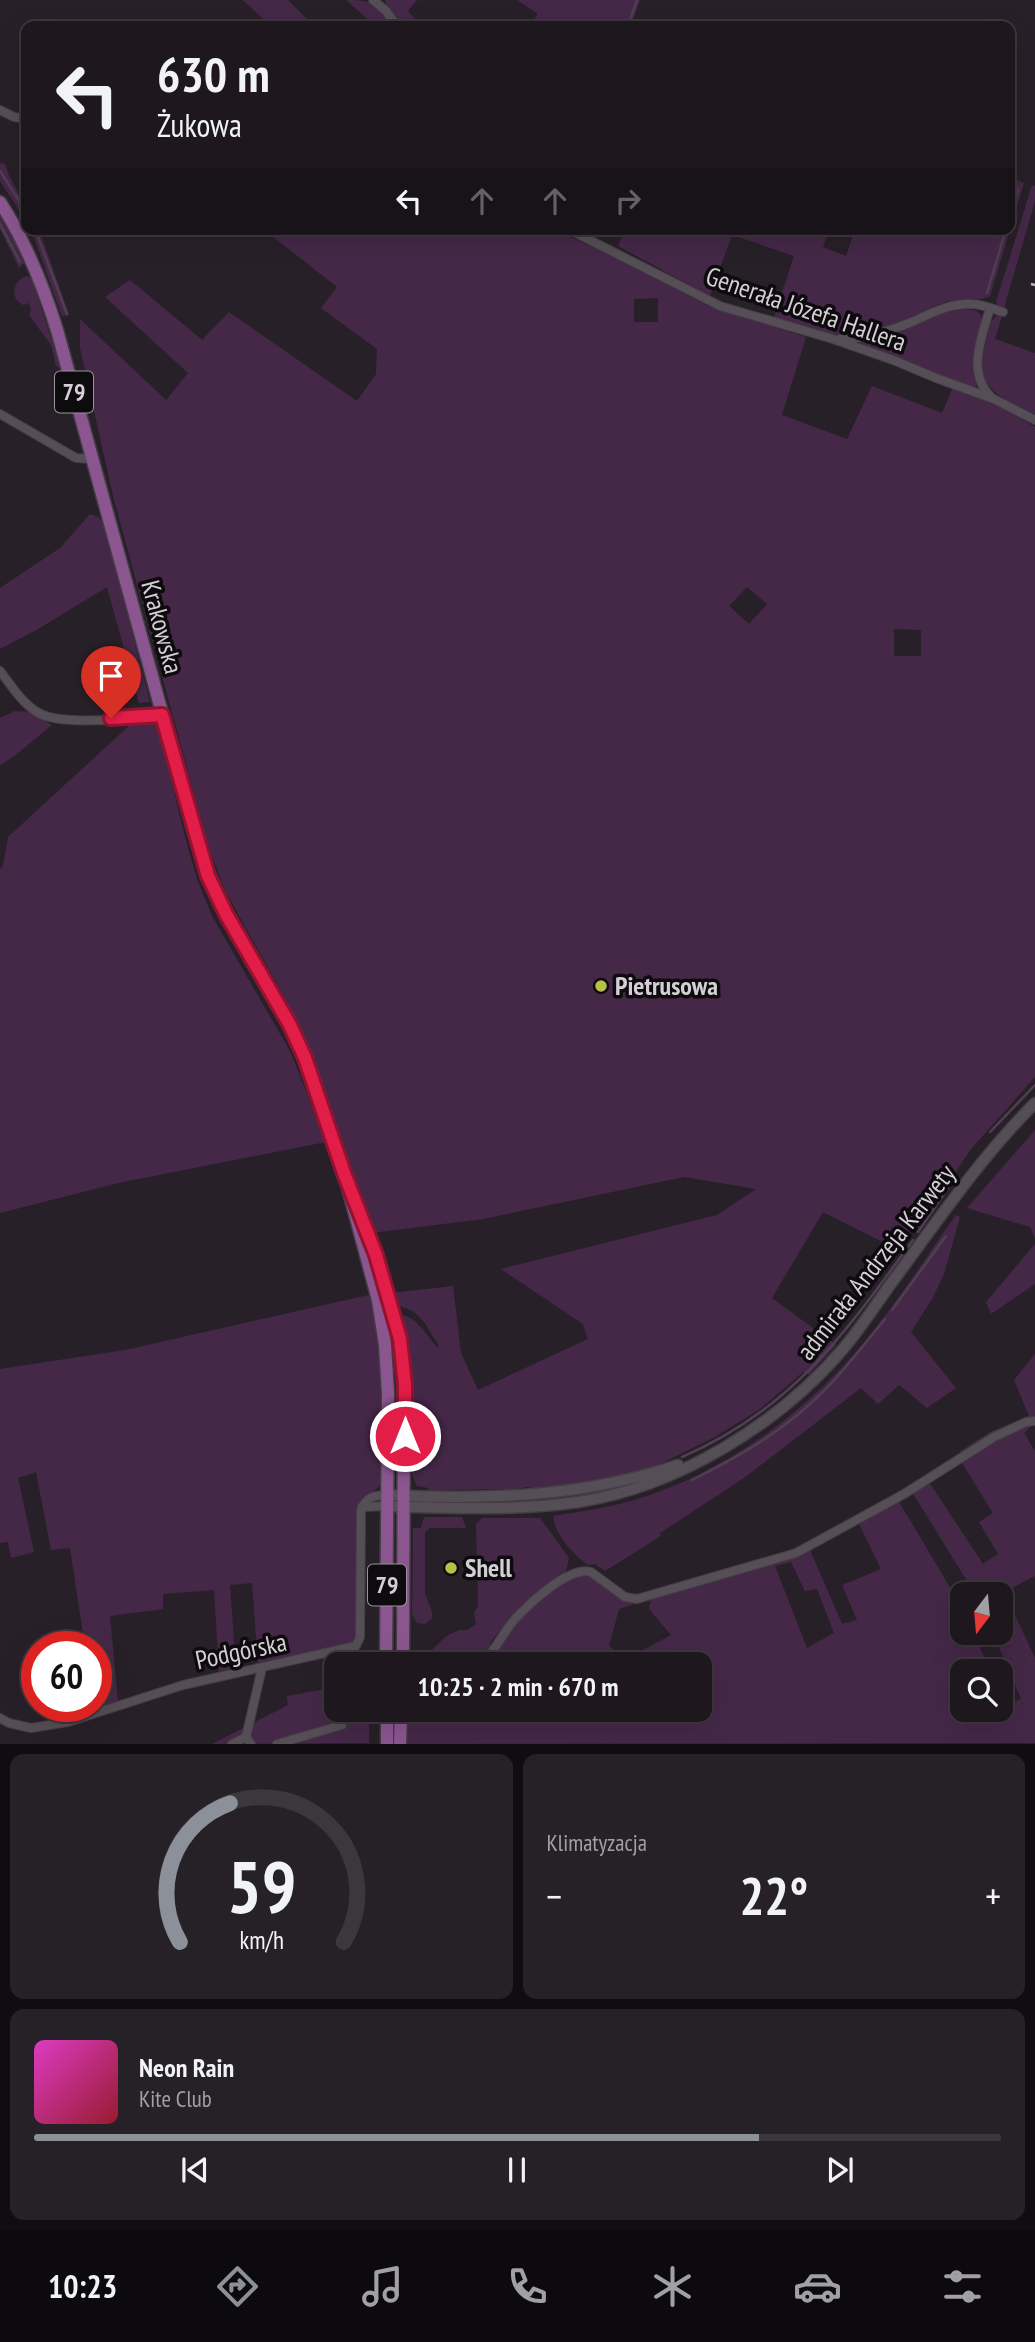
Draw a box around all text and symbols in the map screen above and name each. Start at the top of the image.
text: 630 m [157,42,270,106]
icon: left [42,49,133,140]
text: Żukowa [157,104,242,146]
icon: left [390,182,428,220]
icon: ahead [463,182,501,220]
icon: ahead [536,182,574,220]
icon: right [609,182,647,220]
street label: Generała Józefa Hallera [702,259,911,358]
road number: 79 [55,372,93,412]
street label: Krakowska [134,577,191,677]
pin [81,646,141,718]
icon: arrive [92,657,130,695]
place label: Pietrusowa [615,969,718,1002]
marker: Pietrusowa [593,978,609,994]
street label: admirała Andrzeja Karwety [789,1157,962,1366]
position arrow [368,1399,442,1473]
place label: Shell [465,1551,513,1584]
marker: Shell [443,1560,459,1576]
road number: 79 [368,1564,406,1605]
north arrow [950,1582,1013,1645]
map controls [950,1582,1013,1722]
street label: Podgórska [192,1625,289,1676]
speed limit sign: 60 [21,1631,112,1722]
button: search [950,1659,1013,1722]
text: 10:25 · 2 min · 670 m [418,1670,618,1703]
text: Klimatyzacja [547,1828,647,1857]
text: 59 [226,1839,296,1933]
text: 22° [739,1862,808,1929]
text: − [547,1871,562,1920]
text: + [985,1871,1001,1920]
text: km/h [239,1924,283,1956]
text: Neon Rain [139,2051,234,2084]
text: Kite Club [139,2084,212,2113]
icon: previous [176,2151,214,2189]
icon: pause [498,2151,536,2189]
icon: next [821,2151,859,2189]
icon: directions [213,2262,262,2311]
icon: music [358,2262,407,2311]
icon: phone [503,2262,552,2311]
icon: climate [648,2262,697,2311]
icon: car [793,2262,842,2311]
icon: filters [938,2262,987,2311]
text: 10:23 [48,2265,117,2307]

